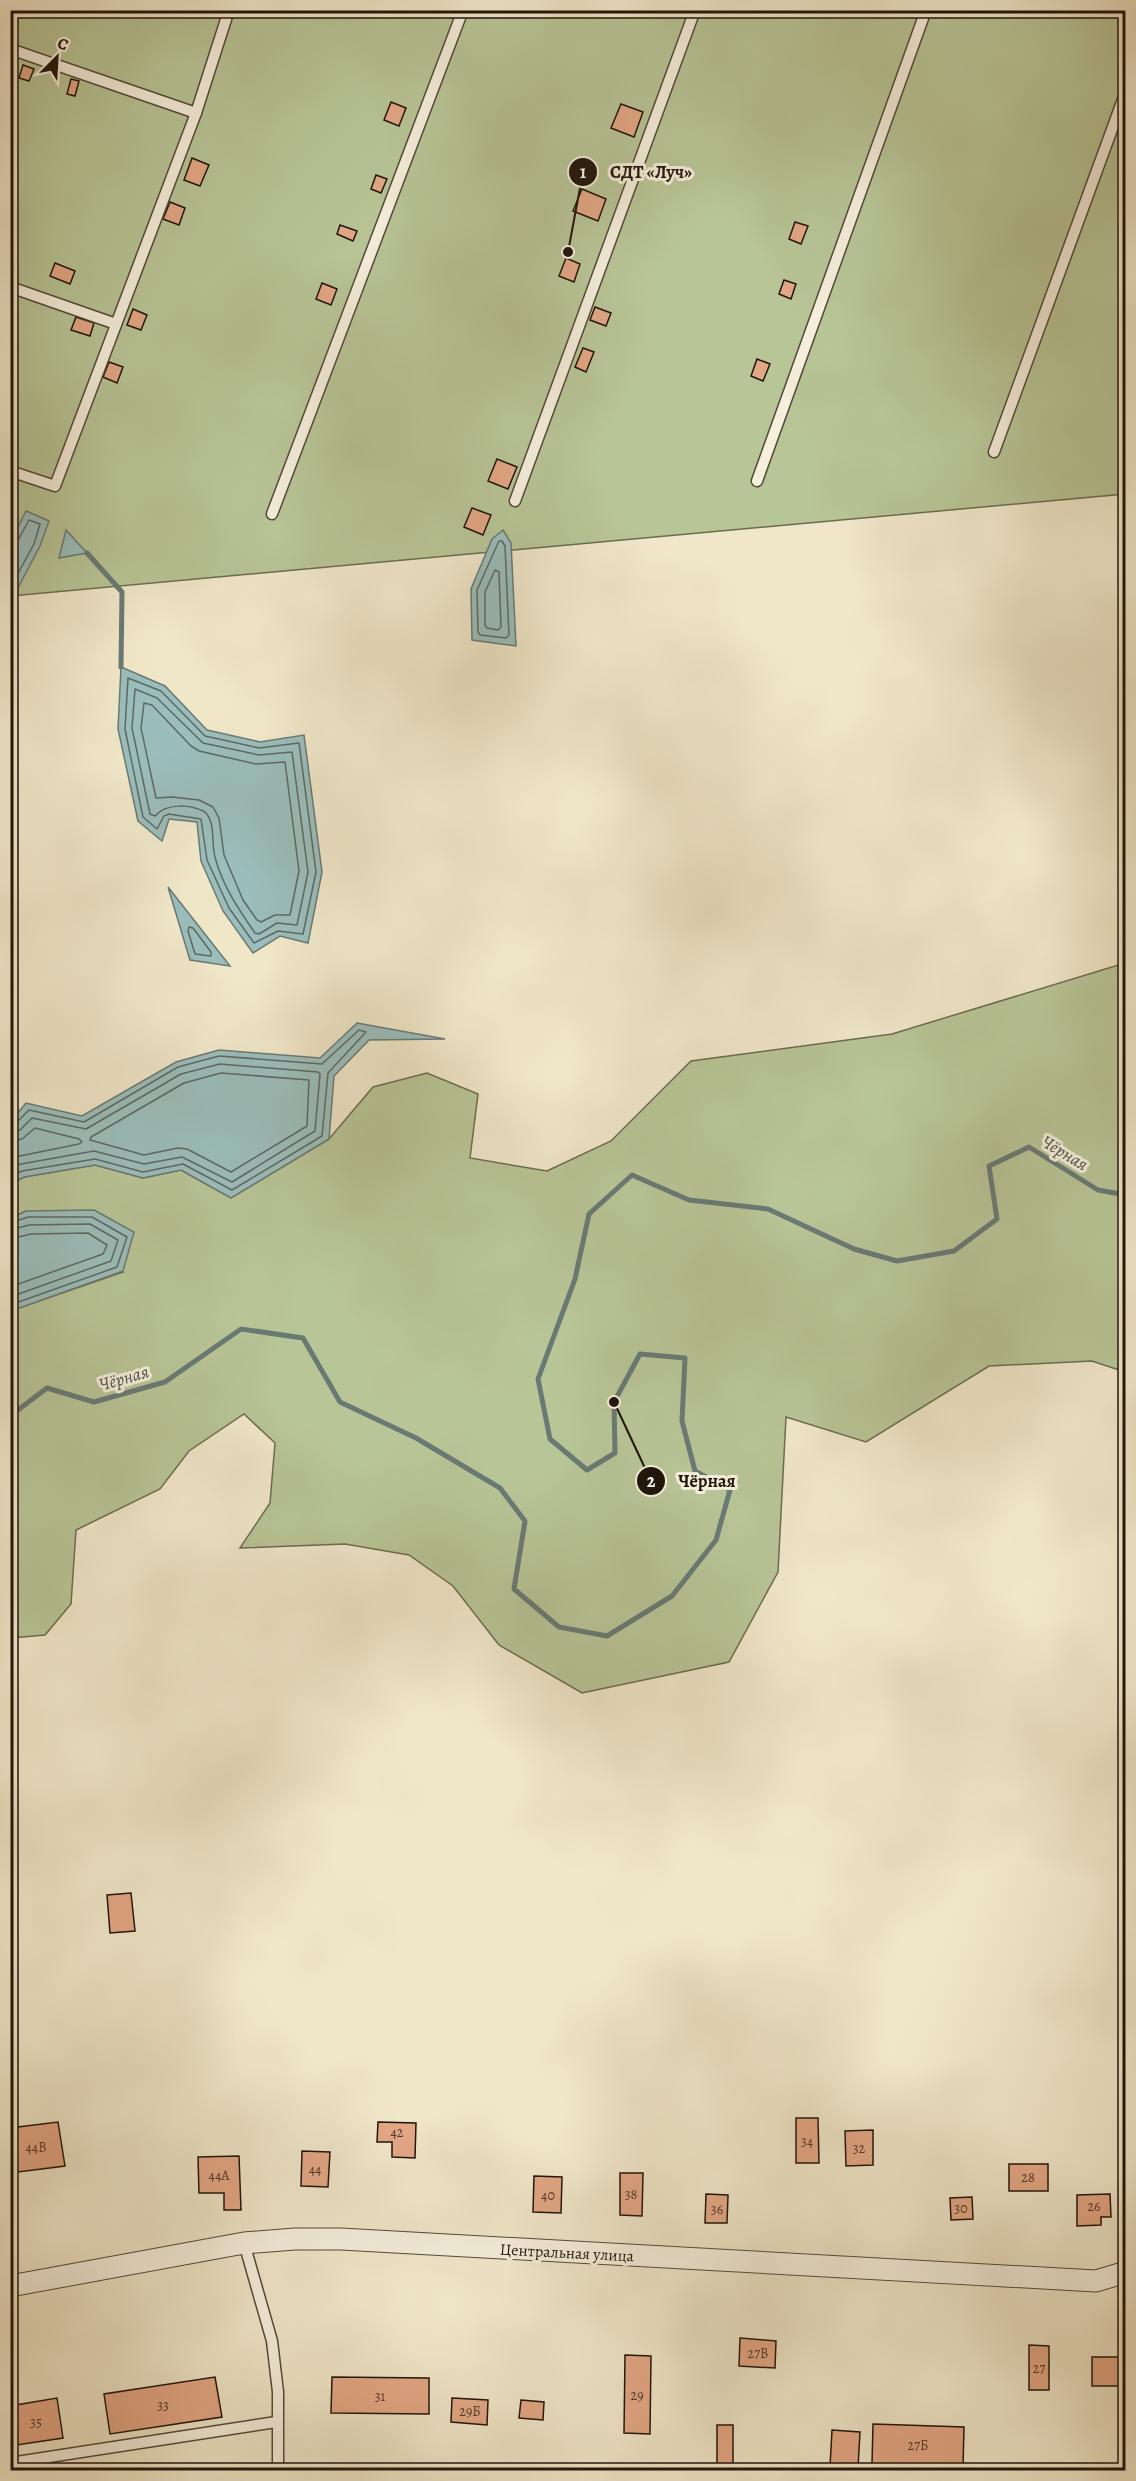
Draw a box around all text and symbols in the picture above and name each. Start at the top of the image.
north arrow [27,27,87,87]
text: С [54,32,72,56]
callout: СДТ «Луч» [568,154,704,190]
text: 1 [580,160,587,184]
text: СДТ «Луч» [610,160,692,184]
water label: Чёрная [1037,1130,1093,1176]
water label: Чёрная [96,1359,152,1397]
callout: Чёрная [636,1463,748,1499]
text: 2 [647,1469,656,1493]
text: Чёрная [678,1469,736,1493]
house number: 42 [391,2123,404,2142]
house number: 34 [801,2132,813,2151]
house number: 44В [25,2138,47,2157]
house number: 32 [853,2139,866,2158]
house number: 44 [309,2160,321,2179]
house number: 44А [209,2166,230,2185]
house number: 28 [1021,2168,1035,2187]
house number: 38 [625,2185,638,2204]
house number: 40 [541,2186,555,2205]
house number: 26 [1087,2197,1101,2216]
house number: 30 [954,2199,968,2218]
house number: 36 [711,2200,723,2219]
street label: Центральная улица [499,2239,635,2268]
house number: 27В [748,2344,768,2363]
house number: 27 [1033,2359,1045,2378]
house number: 29 [630,2386,644,2405]
house number: 31 [375,2387,386,2406]
house number: 33 [157,2396,169,2415]
house number: 29Б [459,2402,481,2421]
house number: 35 [30,2413,42,2432]
house number: 27Б [908,2436,928,2455]

